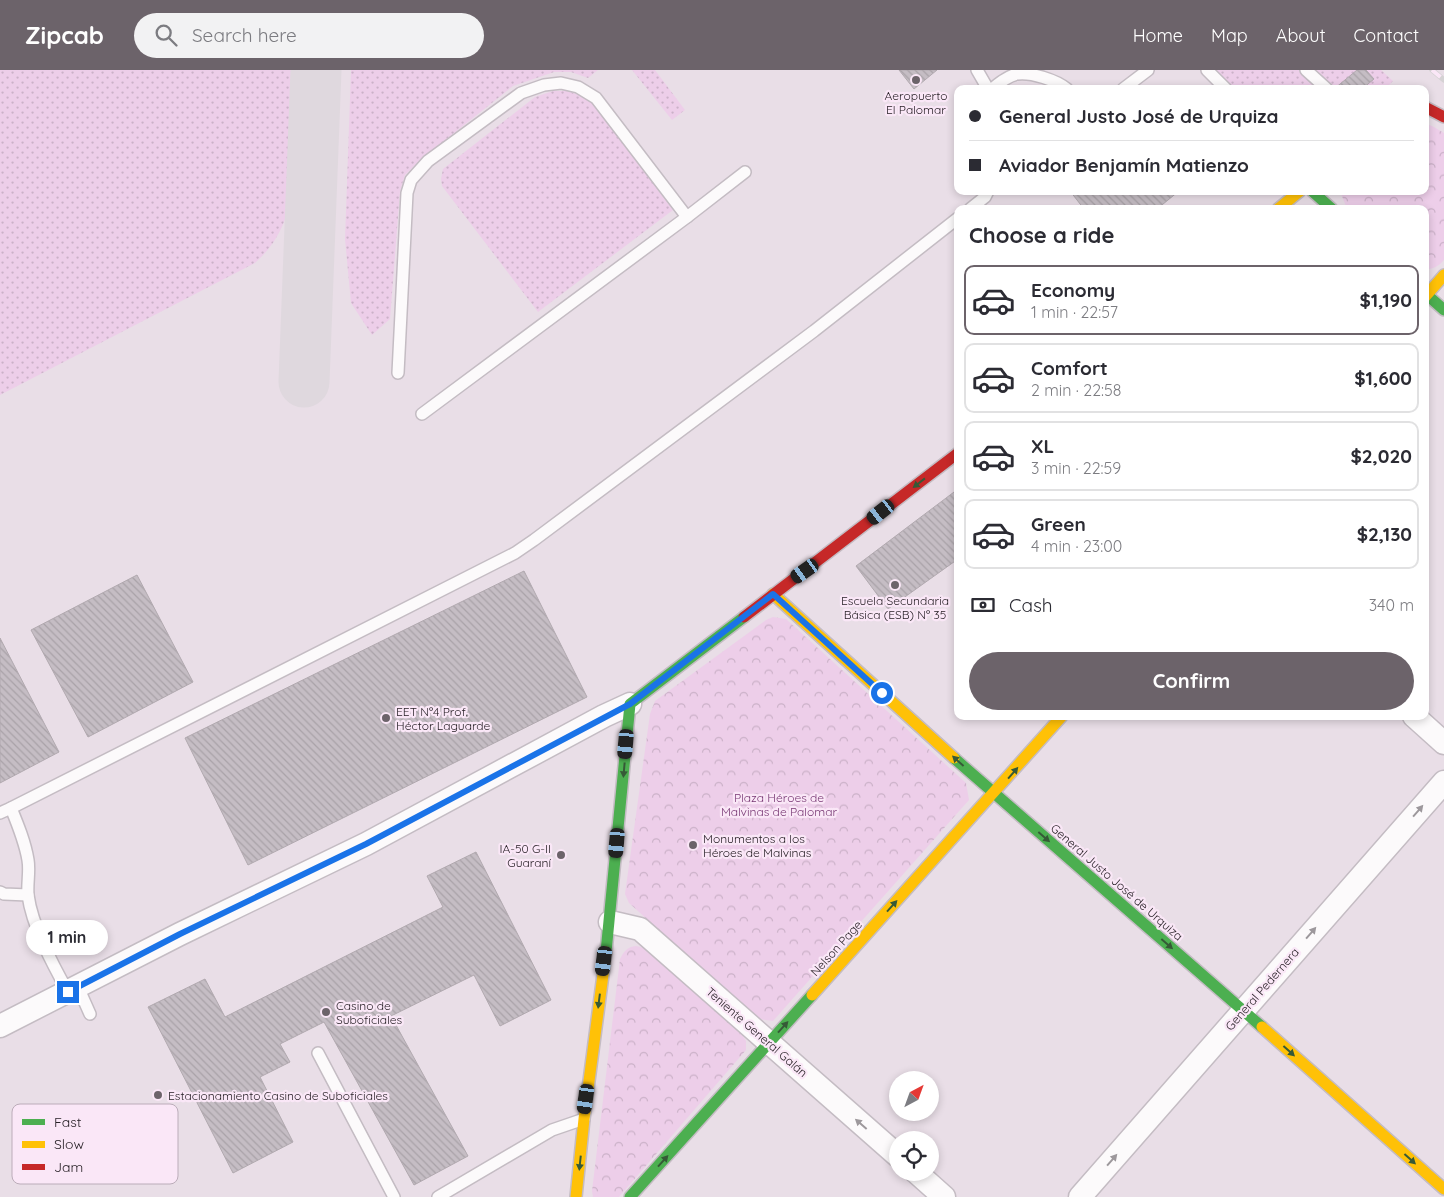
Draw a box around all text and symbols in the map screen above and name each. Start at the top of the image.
search box [134,13,484,58]
text: Zipcab [25,20,104,50]
icon: search [152,21,180,49]
text: Search here [192,23,297,47]
text: Home [1133,24,1183,47]
text: Map [1211,24,1248,47]
text: About [1276,24,1326,47]
text: Contact [1354,24,1419,47]
marker: Aeropuerto El Palomar [910,74,922,86]
place label: Aeropuerto El Palomar [885,88,947,117]
text: General Justo José de Urquiza [999,104,1278,128]
text: Aviador Benjamín Matienzo [999,153,1249,177]
text: Choose a ride [969,221,1114,249]
icon: car [971,278,1016,323]
text: Economy [1031,278,1115,302]
text: $1,190 [1360,288,1412,312]
text: 1 min · 22:57 [1031,302,1118,322]
icon: car [971,356,1016,401]
text: Comfort [1031,356,1108,380]
text: $1,600 [1354,366,1412,390]
text: 2 min · 22:58 [1031,380,1121,400]
icon: car [971,434,1016,479]
text: XL [1031,434,1054,458]
text: $2,020 [1350,444,1412,468]
text: 3 min · 22:59 [1031,458,1121,478]
one-way arrow [912,478,926,488]
car [864,497,897,527]
icon: car [971,512,1016,557]
text: Green [1031,512,1086,536]
text: $2,130 [1357,522,1412,546]
text: 4 min · 23:00 [1031,536,1122,556]
car [788,556,821,586]
marker: Escuela Secundaria Básica (ESB) Nº 35 [889,579,901,591]
icon: cash [969,591,997,619]
place label: Escuela Secundaria Básica (ESB) Nº 35 [841,593,949,622]
text: Cash [1009,593,1053,617]
text: 340 m [1369,595,1414,615]
button: Confirm [969,652,1414,710]
route start [871,682,893,704]
place label: EET Nº4 Prof. Héctor Laguarde [396,704,491,733]
marker: EET Nº4 Prof. Héctor Laguarde [380,712,392,724]
car [617,728,634,760]
one-way arrow [952,755,964,767]
one-way arrow [620,762,628,778]
one-way arrow [1007,766,1018,779]
park label: Plaza Héroes de Malvinas de Palomar [721,790,837,819]
one-way arrow [1413,804,1424,817]
street label: General Justo José de Urquiza [1048,821,1186,943]
car [608,827,625,859]
place label: Monumentos a los Héroes de Malvinas [703,831,812,860]
one-way arrow [1038,831,1050,842]
marker: Monumentos a los Héroes de Malvinas [687,839,699,851]
place label: IA-50 G-II Guaraní [500,841,551,870]
marker: IA-50 G-II Guaraní [555,849,567,861]
one-way arrow [886,901,898,913]
street label: Nelson Page [807,917,865,979]
callout: 1 min [27,920,109,954]
text: 1 min [48,927,86,947]
one-way arrow [1305,927,1317,939]
one-way arrow [1160,938,1172,950]
car [594,945,613,977]
street label: General Pedernera [1222,945,1302,1033]
route end [57,981,79,1003]
street label: Teniente General Galán [703,984,811,1080]
one-way arrow [595,994,603,1010]
place label: Casino de Suboficiales [336,998,402,1027]
marker: Casino de Suboficiales [320,1006,332,1018]
one-way arrow [778,1021,789,1034]
one-way arrow [1282,1045,1294,1057]
north arrow [889,1071,939,1121]
map controls [889,1071,939,1181]
car [576,1083,595,1115]
place label: Estacionamiento Casino de Suboficiales [168,1088,388,1103]
marker: Estacionamiento Casino de Suboficiales [152,1089,164,1101]
legend [12,1104,178,1184]
text: Fast [54,1113,82,1131]
one-way arrow [855,1118,867,1130]
button: locate [889,1131,939,1181]
text: Slow [54,1135,84,1153]
one-way arrow [1404,1153,1416,1165]
one-way arrow [575,1155,583,1171]
one-way arrow [657,1155,669,1167]
one-way arrow [1106,1155,1118,1167]
text: Jam [54,1158,83,1176]

